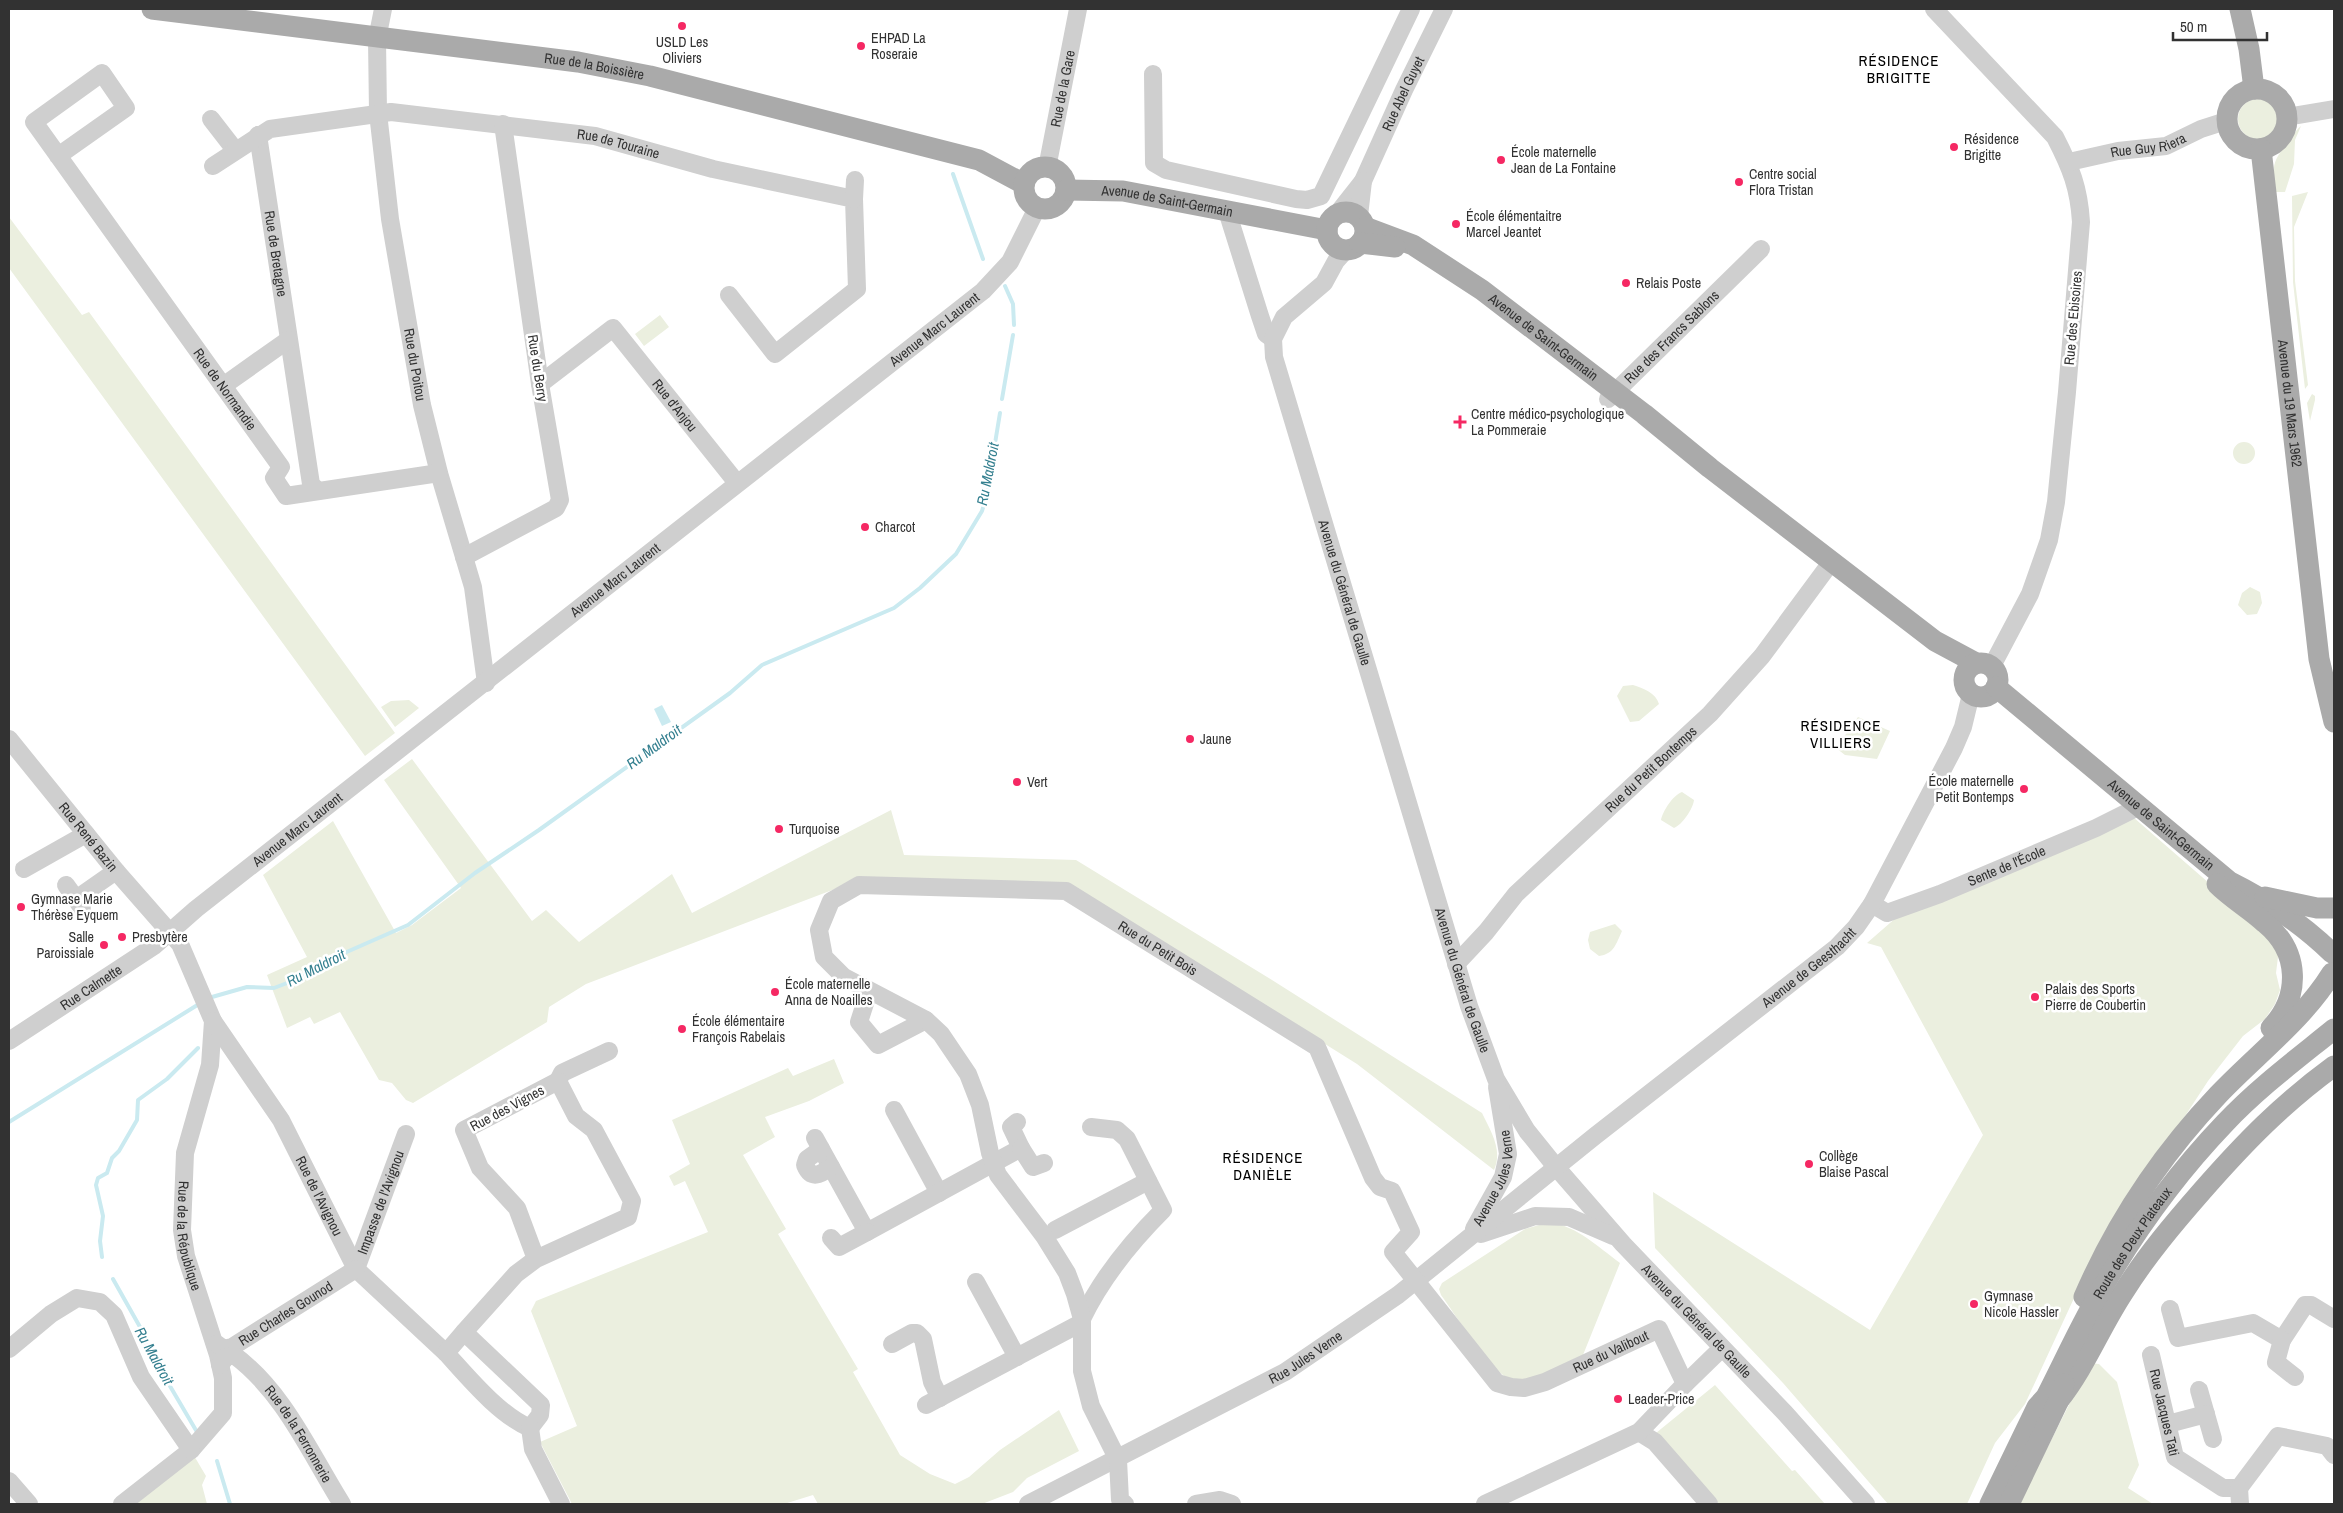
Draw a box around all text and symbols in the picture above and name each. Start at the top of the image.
scale bar [2173,10,2267,42]
text: 50 m [2180,16,2207,37]
marker: USLD Les Oliviers [676,20,688,32]
place label: EHPAD La Roseraie [871,29,926,63]
place label: USLD Les Oliviers [656,33,708,67]
marker: EHPAD La Roseraie [855,40,867,52]
street label: Rue de la Boissière [543,49,646,84]
street label: Rue de la Gare [1046,49,1079,128]
district label: RÉSIDENCE BRIGITTE [1859,50,1939,88]
street label: Rue Abel Guyet [1378,53,1428,134]
street label: Rue de Touraine [576,125,662,163]
street label: Rue Guy Riera [2109,129,2189,161]
place label: Résidence Brigitte [1964,130,2019,164]
marker: Résidence Brigitte [1948,141,1960,153]
place label: École maternelle Jean de La Fontaine [1511,143,1616,177]
marker: École maternelle Jean de La Fontaine [1495,154,1507,166]
place label: Centre social Flora Tristan [1749,165,1817,199]
marker: Centre social Flora Tristan [1733,176,1745,188]
street label: Avenue de Saint-Germain [1100,182,1234,221]
place label: École élémentaitre Marcel Jeantet [1466,207,1562,241]
street label: Rue de Bretagne [261,209,291,298]
marker: École élémentaitre Marcel Jeantet [1450,218,1462,230]
street label: Rue des Ebisoires [2060,270,2086,366]
place label: Relais Poste [1636,274,1701,292]
marker: Relais Poste [1620,277,1632,289]
street label: Rue des Francs Sablons [1620,286,1723,387]
street label: Avenue Marc Laurent [885,288,983,371]
street label: Avenue de Saint-Germain [1484,289,1602,385]
street label: Rue du Poitou [400,327,430,402]
street label: Rue du Berry [524,333,552,403]
street label: Avenue du 19 Mars 1962 [2274,338,2306,468]
street label: Rue de Normandie [189,345,261,434]
street label: Rue d'Anjou [648,375,701,435]
place label: Centre médico-psychologique La Pommeraie [1471,405,1624,439]
marker: Centre médico-psychologique La Pommeraie [1453,415,1467,429]
water label: Ru Maldroit [971,440,1004,507]
street label: Avenue du Général de Gaulle [1314,517,1375,668]
place label: Charcot [875,518,915,536]
marker: Charcot [859,521,871,533]
street label: Avenue Marc Laurent [565,539,664,622]
district label: RÉSIDENCE VILLIERS [1801,715,1881,753]
water label: Ru Maldroit [622,719,686,774]
street label: Rue du Petit Bontemps [1601,722,1701,816]
place label: Jaune [1200,730,1231,748]
marker: Jaune [1184,733,1196,745]
place label: École maternelle Petit Bontemps [1929,772,2014,806]
place label: Vert [1027,773,1047,791]
street label: Avenue de Saint-Germain [2103,774,2218,874]
marker: Vert [1011,776,1023,788]
marker: École maternelle Petit Bontemps [2018,783,2030,795]
street label: Avenue Marc Laurent [248,789,346,871]
street label: Rue René Bazin [55,798,122,875]
place label: Turquoise [789,820,840,838]
marker: Turquoise [773,823,785,835]
street label: Sente de l'École [1965,841,2048,890]
place label: Gymnase Marie Thérèse Eyquem [31,890,118,924]
marker: Gymnase Marie Thérèse Eyquem [15,901,27,913]
street label: Avenue du Général de Gaulle [1431,904,1494,1055]
street label: Rue du Petit Bois [1115,917,1201,980]
street label: Avenue de Geesthacht [1757,924,1860,1012]
place label: Salle Paroissiale [37,928,94,962]
place label: Presbytère [132,928,188,946]
marker: Presbytère [116,931,128,943]
marker: Salle Paroissiale [98,939,110,951]
water label: Ru Maldroit [283,944,349,991]
street label: Rue Calmette [57,961,125,1014]
place label: École maternelle Anna de Noailles [784,975,873,1009]
place label: Palais des Sports Pierre de Coubertin [2045,980,2146,1014]
marker: École maternelle Anna de Noailles [769,986,781,998]
marker: Palais des Sports Pierre de Coubertin [2029,991,2041,1003]
place label: École élémentaire François Rabelais [692,1012,785,1046]
marker: École élémentaire François Rabelais [676,1023,688,1035]
street label: Rue des Vignes [467,1081,547,1135]
street label: Avenue Jules Verne [1468,1129,1517,1230]
district label: RÉSIDENCE DANIÈLE [1223,1147,1303,1185]
place label: Collège Blaise Pascal [1819,1147,1889,1181]
street label: Impasse de l'Avignou [353,1148,408,1257]
street label: Rue de l'Avignou [292,1153,347,1239]
marker: Collège Blaise Pascal [1803,1158,1815,1170]
street label: Rue de la République [173,1181,206,1293]
street label: Route des Deux Plateaux [2089,1183,2176,1302]
street label: Avenue du Général de Gaulle [1637,1259,1756,1382]
street label: Rue Charles Gounod [235,1277,336,1350]
place label: Gymnase Nicole Hassler [1984,1287,2059,1321]
marker: Gymnase Nicole Hassler [1968,1298,1980,1310]
water label: Ru Maldroit [130,1323,179,1389]
street label: Rue du Valibout [1570,1326,1651,1377]
street label: Rue Jules Verne [1266,1327,1346,1388]
street label: Rue Jacques Tati [2146,1367,2183,1458]
street label: Rue de la Ferronnerie [261,1381,336,1486]
place label: Leader-Price [1628,1390,1694,1408]
marker: Leader-Price [1612,1393,1624,1405]

